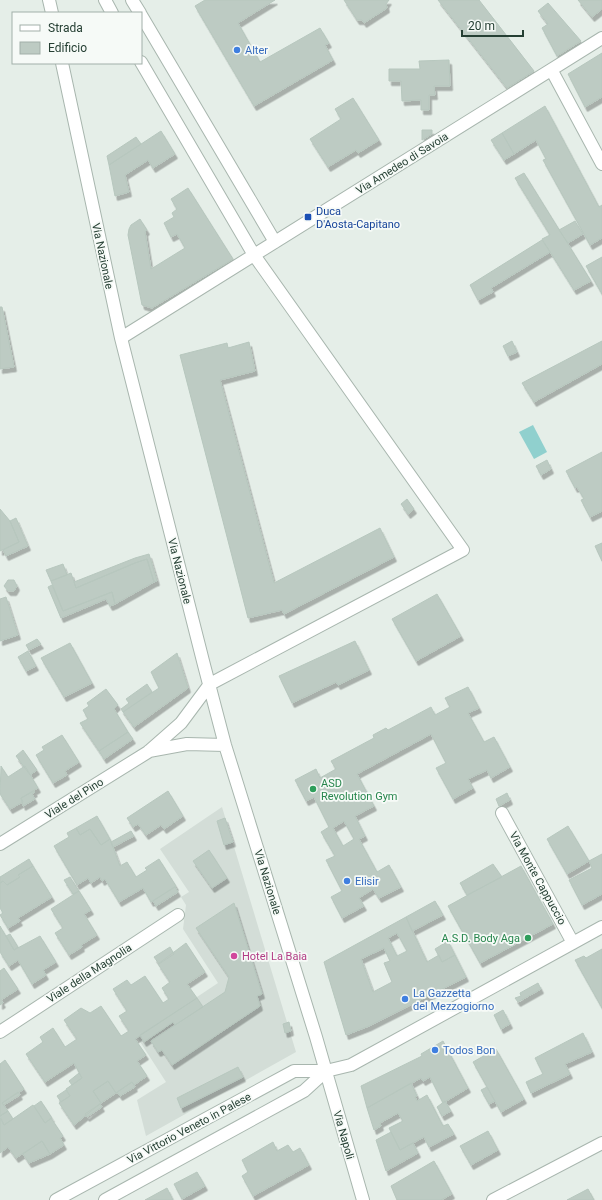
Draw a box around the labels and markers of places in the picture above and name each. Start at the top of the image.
place label: Alter [245,44,268,57]
marker: Alter [232,45,242,55]
place label: Duca D'Aosta-Capitano [316,205,400,231]
marker: Duca D'Aosta-Capitano [303,212,313,222]
place label: ASD Revolution Gym [321,777,398,803]
marker: ASD Revolution Gym [308,784,318,794]
place label: Elisir [355,875,379,888]
marker: Elisir [342,876,352,886]
place label: A.S.D. Body Aga [442,932,520,945]
marker: A.S.D. Body Aga [523,933,533,943]
place label: Hotel La Baia [242,950,307,963]
marker: Hotel La Baia [229,951,239,961]
place label: La Gazzetta del Mezzogiorno [413,987,494,1013]
marker: La Gazzetta del Mezzogiorno [400,994,410,1004]
place label: Todos Bon [443,1044,495,1057]
marker: Todos Bon [430,1045,440,1055]

